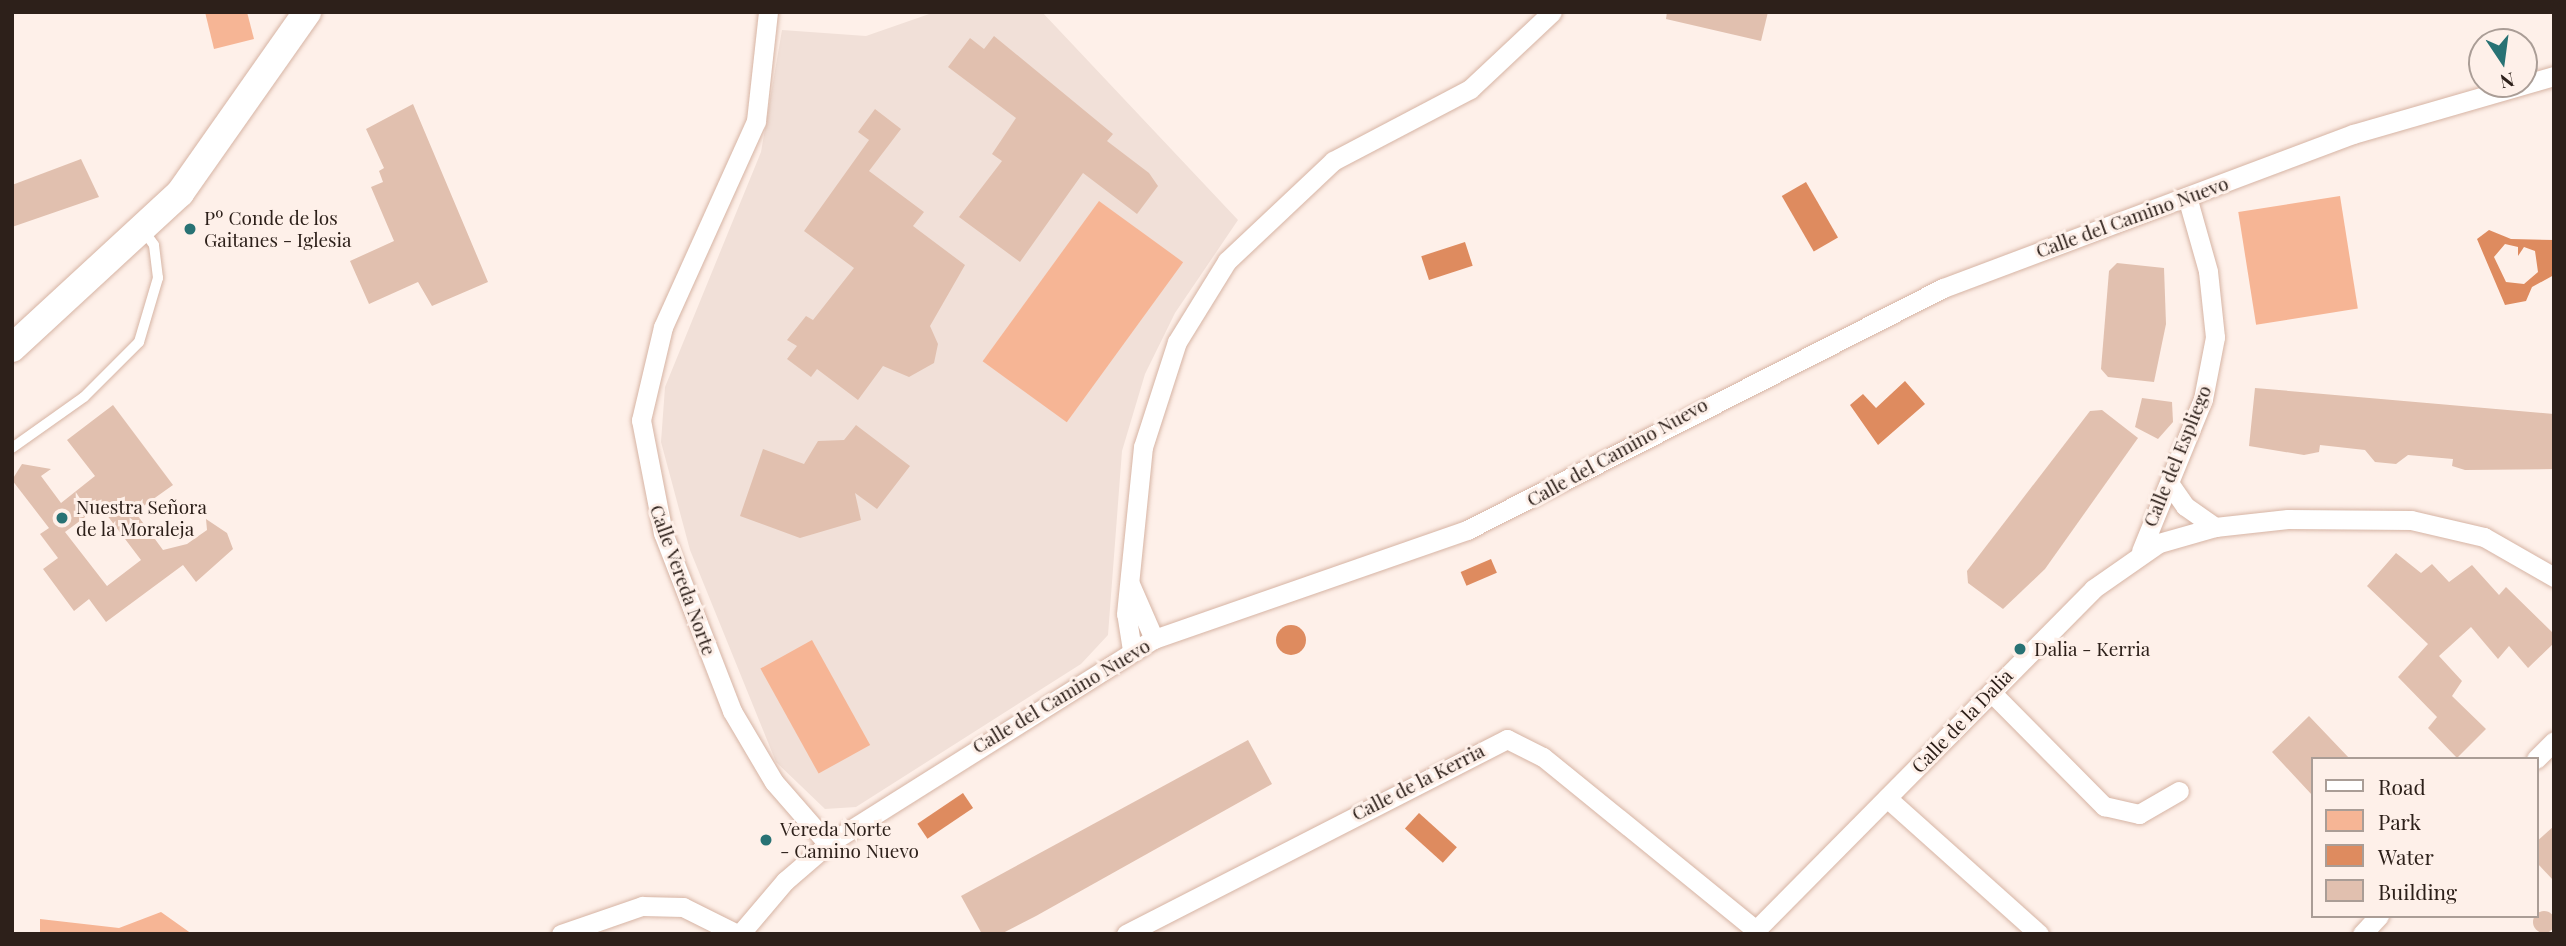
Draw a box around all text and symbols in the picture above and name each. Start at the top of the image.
north arrow [2468,28,2538,98]
text: N [2498,67,2517,96]
street label: Calle del Camino Nuevo [2033,172,2231,262]
place label: Pº Conde de los Gaitanes - Iglesia [204,207,352,251]
marker: Pº Conde de los Gaitanes - Iglesia [182,221,198,237]
street label: Calle del Espliego [2138,382,2216,530]
street label: Calle del Camino Nuevo [1523,393,1711,511]
place label: Nuestra Señora de la Moraleja [76,496,207,540]
street label: Calle Vereda Norte [645,501,721,659]
marker: Nuestra Señora de la Moraleja [54,510,70,526]
street label: Calle del Camino Nuevo [968,634,1154,758]
place label: Dalia - Kerria [2034,638,2151,660]
marker: Dalia - Kerria [2012,641,2028,657]
street label: Calle de la Dalia [1907,664,2017,778]
street label: Calle de la Kerria [1348,739,1488,825]
legend [2310,757,2538,918]
text: Road [2378,772,2426,800]
text: Park [2378,807,2421,835]
place label: Vereda Norte - Camino Nuevo [780,818,919,862]
marker: Vereda Norte - Camino Nuevo [758,832,774,848]
text: Water [2378,842,2434,870]
text: Building [2378,877,2457,905]

